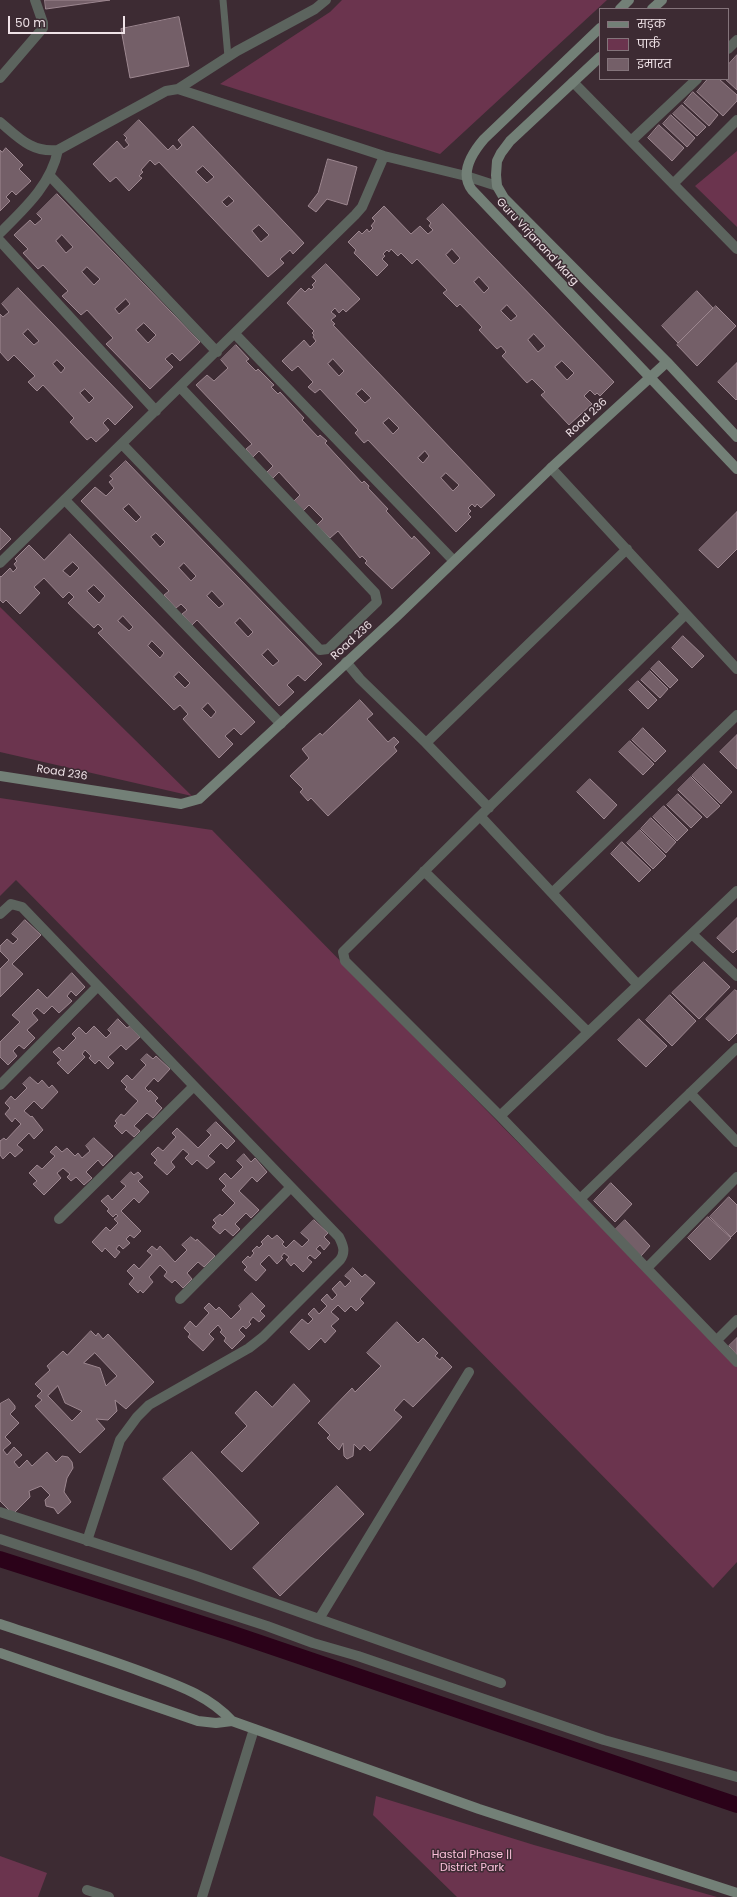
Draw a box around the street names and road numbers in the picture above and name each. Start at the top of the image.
street label: Guru Virjanand Marg [493,196,581,288]
street label: Road 236 [564,396,610,440]
street label: Road 236 [329,619,375,663]
street label: Road 236 [36,762,88,784]

